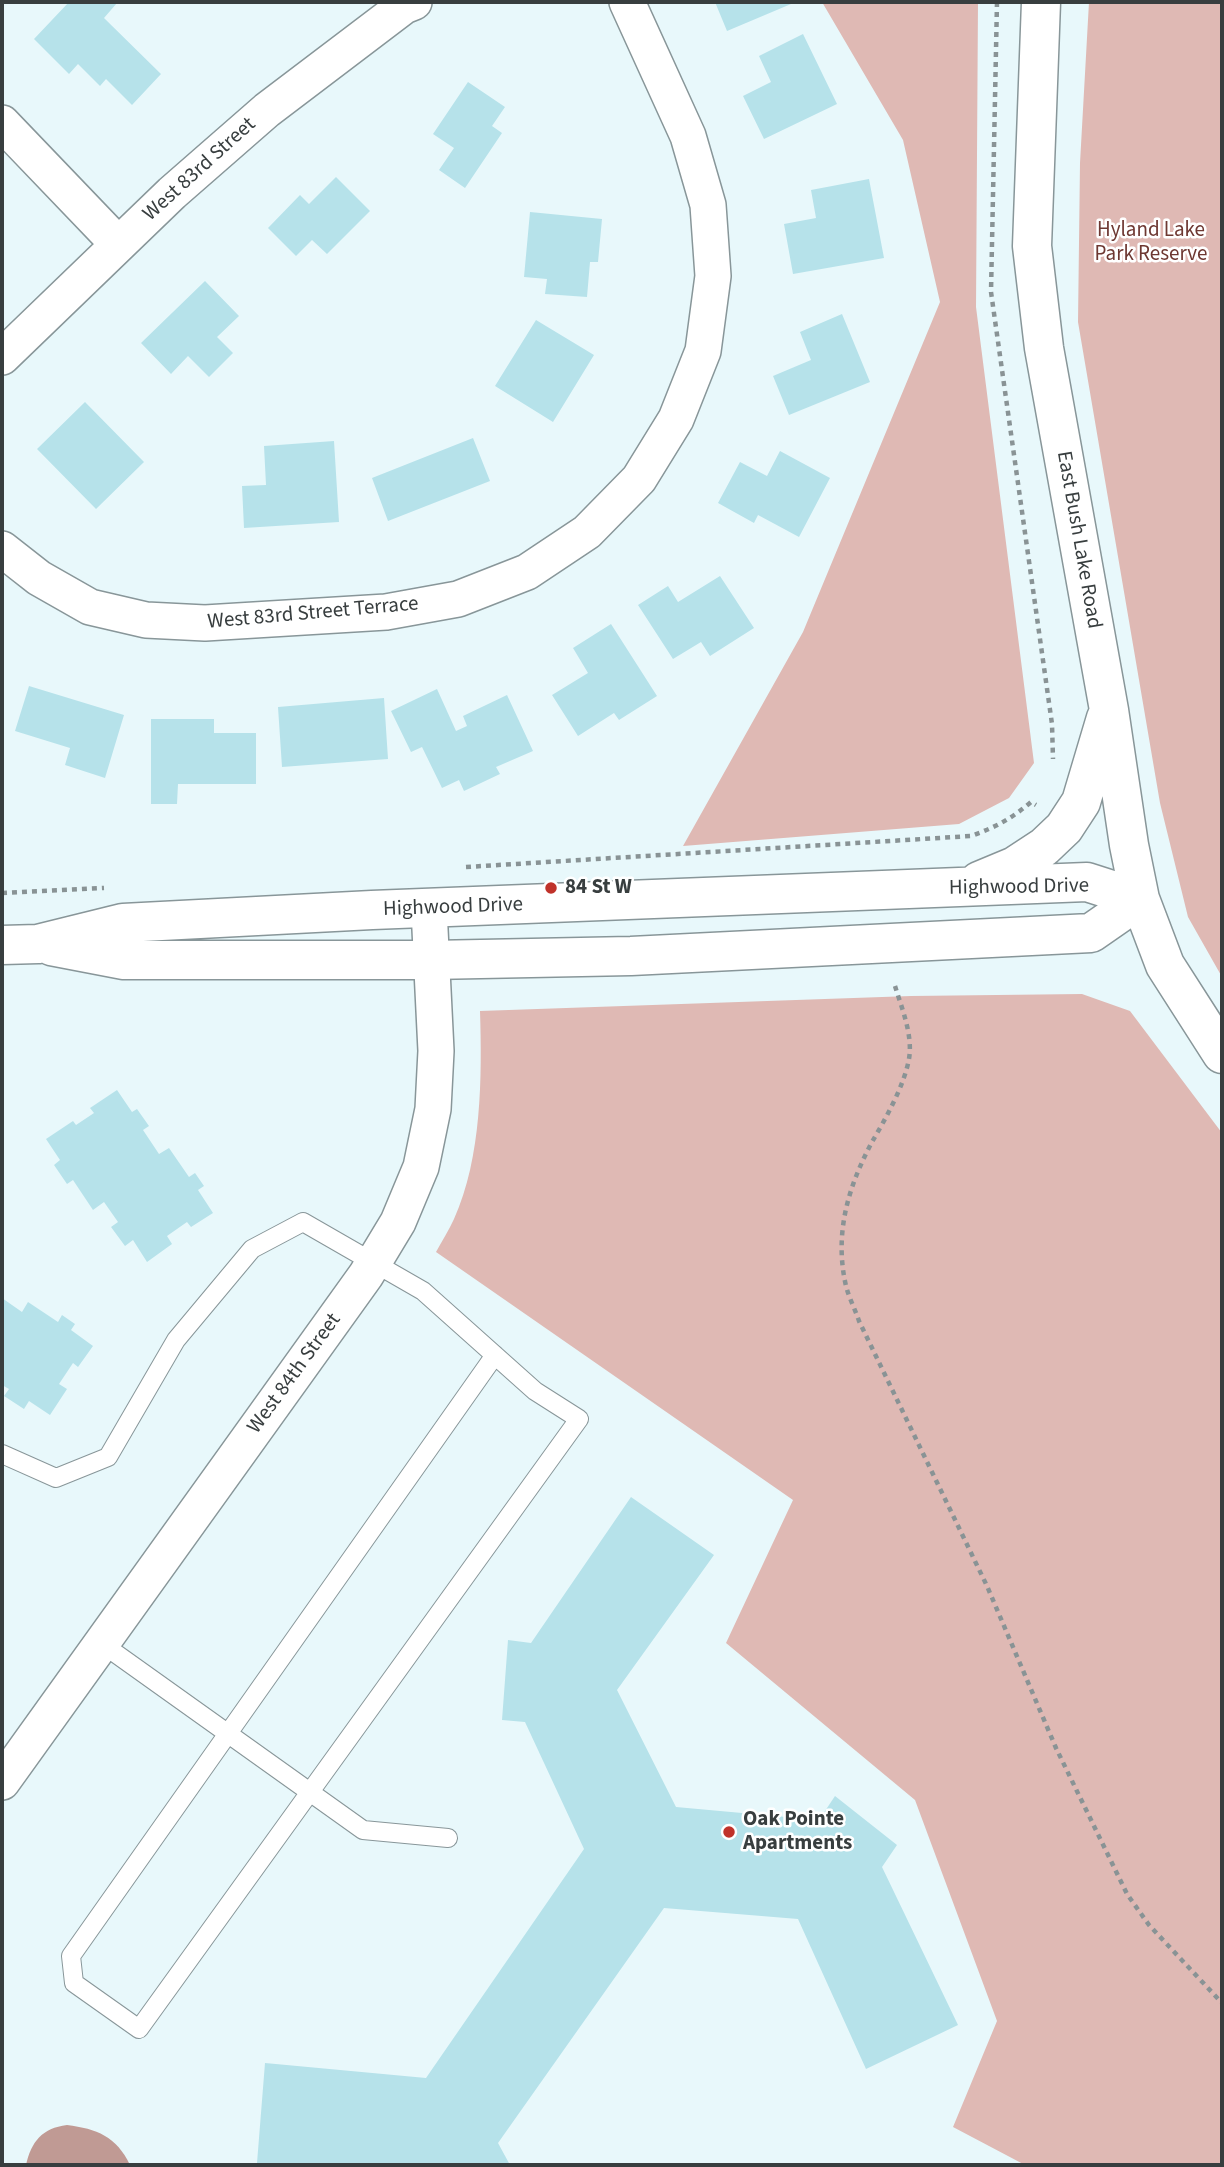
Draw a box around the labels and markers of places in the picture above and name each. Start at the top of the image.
place label: 84 St W [565,875,632,901]
marker: 84 St W [543,880,559,896]
place label: Oak Pointe Apartments [743,1807,852,1857]
marker: Oak Pointe Apartments [721,1824,737,1840]

